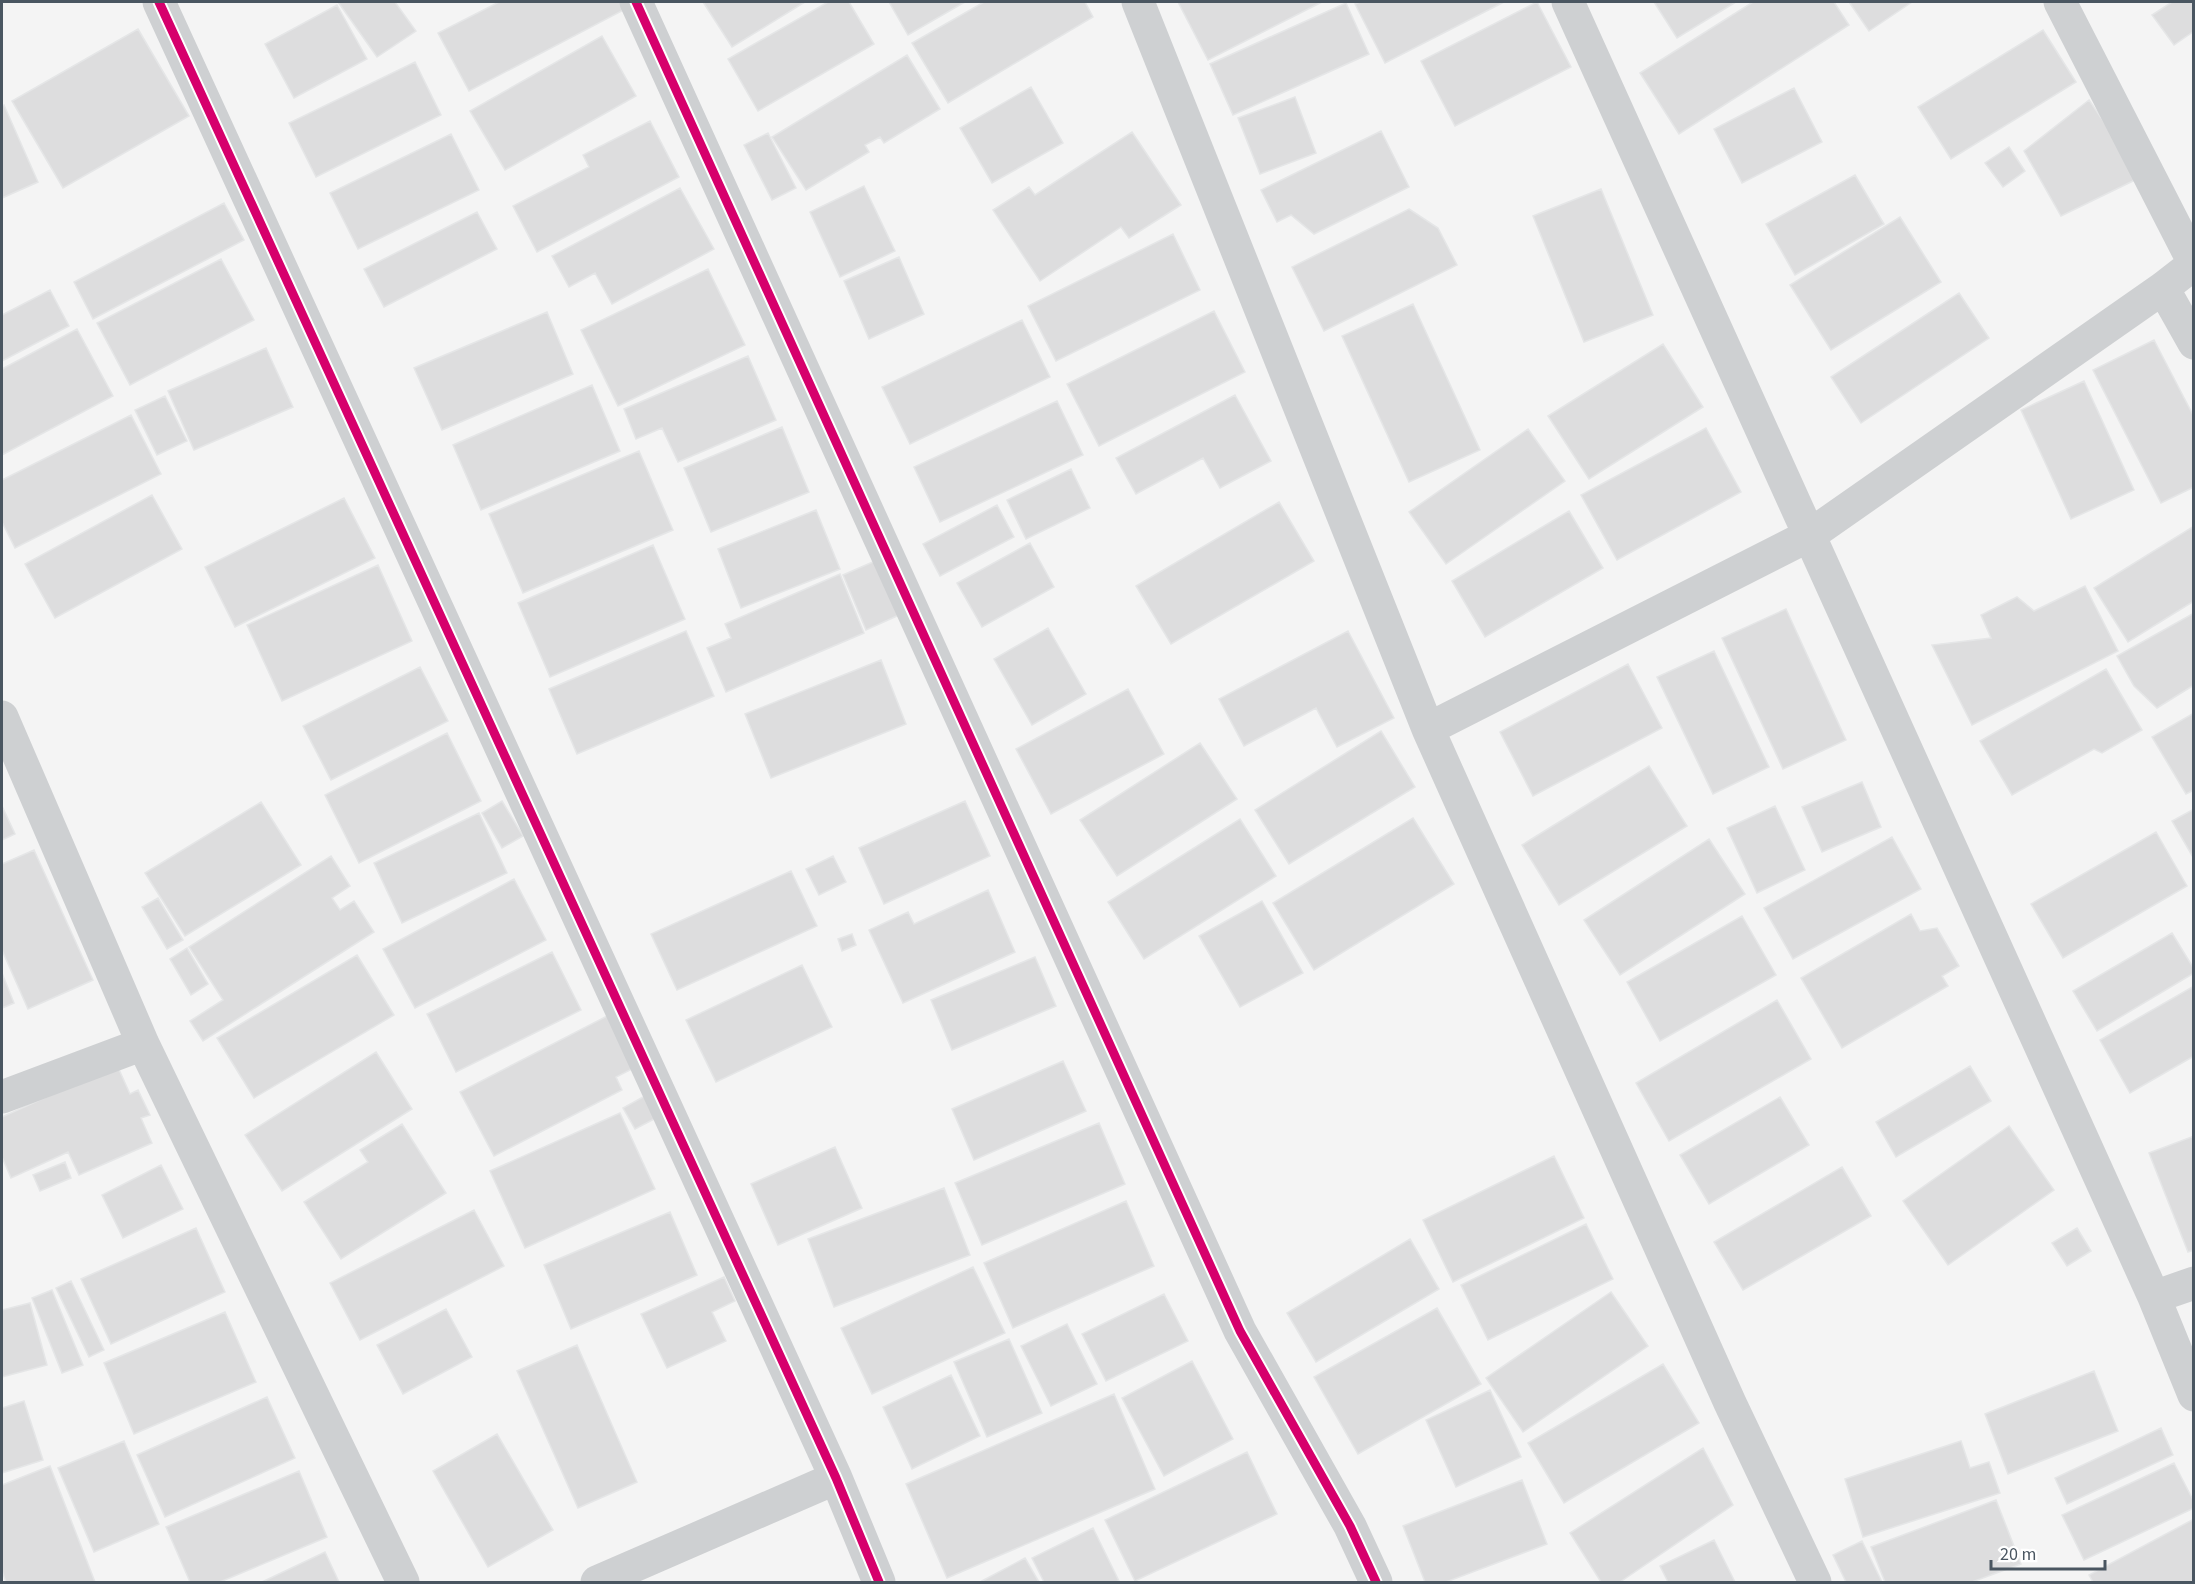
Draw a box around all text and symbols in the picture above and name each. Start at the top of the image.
scale bar [1991,1533,2105,1571]
text: 20 m [2000,1542,2036,1567]

